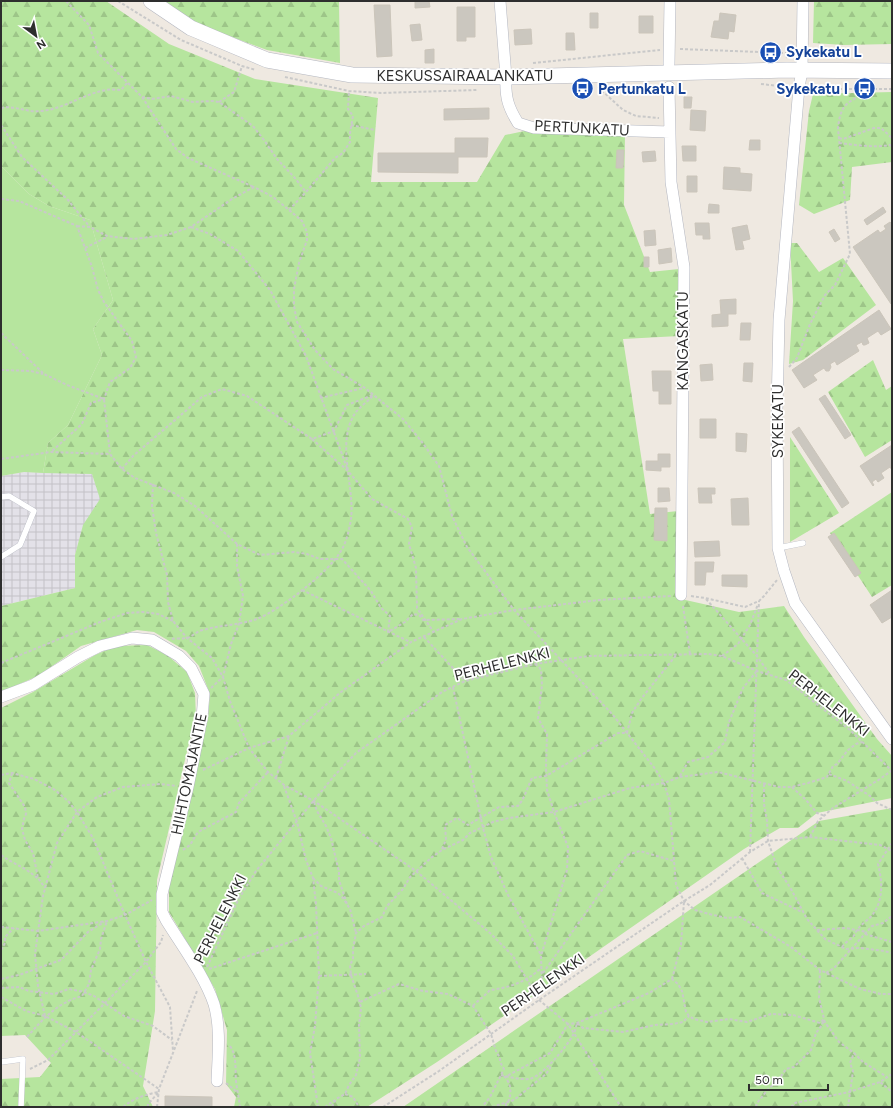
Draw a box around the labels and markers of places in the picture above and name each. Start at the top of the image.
bus stop icon: Sykekatu L [757,39,783,65]
place label: Sykekatu L [786,43,862,61]
bus stop icon: Pertunkatu L [569,76,595,102]
bus stop icon: Sykekatu I [851,76,877,102]
place label: Pertunkatu L [598,80,686,98]
place label: Sykekatu I [776,80,848,98]

